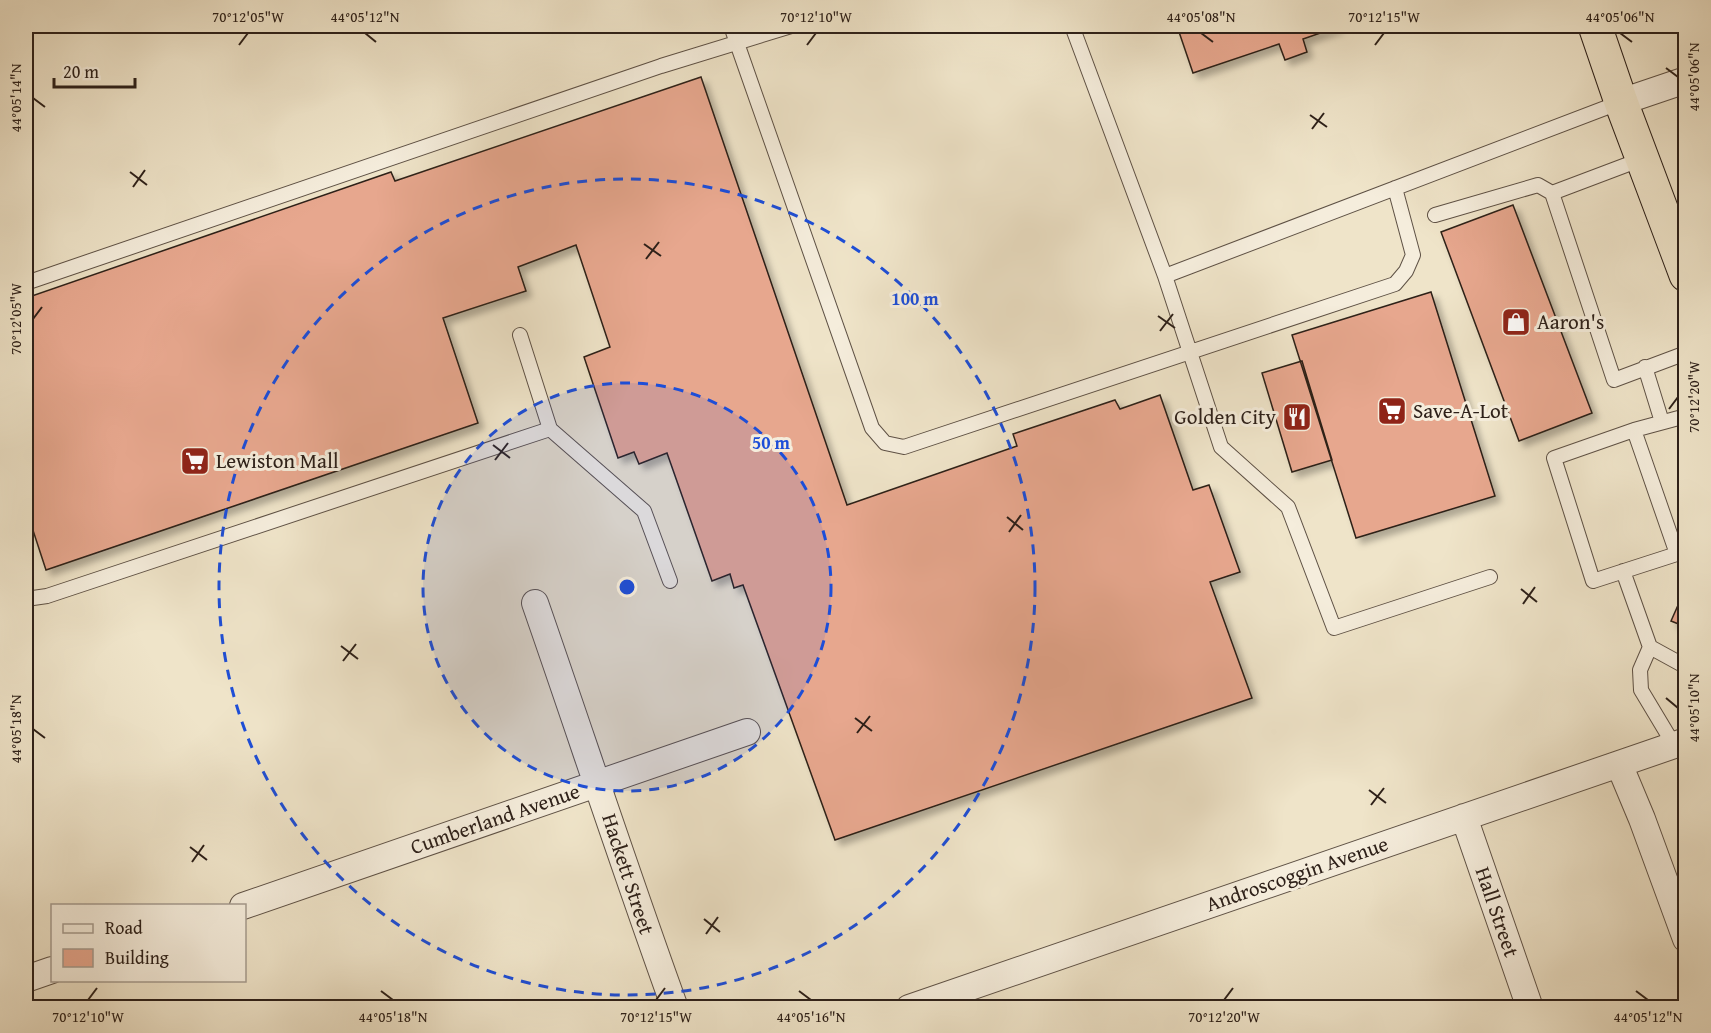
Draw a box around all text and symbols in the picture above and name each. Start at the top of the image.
text: 70°12'05"W [212,6,284,27]
text: 44°05'12"N [331,6,400,27]
text: 70°12'10"W [780,6,852,27]
text: 44°05'08"N [1167,6,1236,27]
text: 70°12'15"W [1348,6,1420,27]
text: 44°05'06"N [1586,6,1655,27]
text: 44°05'06"N [1683,42,1704,111]
scale bar [54,51,135,89]
text: 20 m [63,58,99,85]
text: 44°05'14"N [5,63,26,132]
text: 70°12'05"W [5,283,26,355]
text: 100 m [891,285,939,312]
shop icon: Aaron's [1500,306,1532,338]
place label: Aaron's [1537,306,1604,337]
text: 70°12'20"W [1683,361,1704,433]
supermarket icon: Save-A-Lot [1376,395,1408,427]
place label: Save-A-Lot [1413,395,1509,426]
place label: Golden City [1174,401,1277,432]
restaurant icon: Golden City [1281,401,1313,433]
text: 50 m [752,429,791,456]
supermarket icon: Lewiston Mall [179,445,211,477]
place label: Lewiston Mall [216,445,339,476]
centre of rings [617,577,637,597]
text: 44°05'10"N [1683,673,1704,742]
text: 44°05'18"N [5,694,26,763]
street label: Cumberland Avenue [406,775,584,862]
street label: Hackett Street [594,809,663,939]
street label: Androscoggin Avenue [1202,828,1392,919]
street label: Hall Street [1468,863,1528,962]
legend [51,904,246,982]
text: Road [105,914,143,941]
text: Building [105,944,169,971]
text: 70°12'10"W [52,1006,124,1027]
text: 44°05'18"N [359,1006,428,1027]
text: 70°12'15"W [620,1006,692,1027]
text: 44°05'16"N [777,1006,846,1027]
text: 70°12'20"W [1188,1006,1260,1027]
text: 44°05'12"N [1614,1006,1683,1027]

